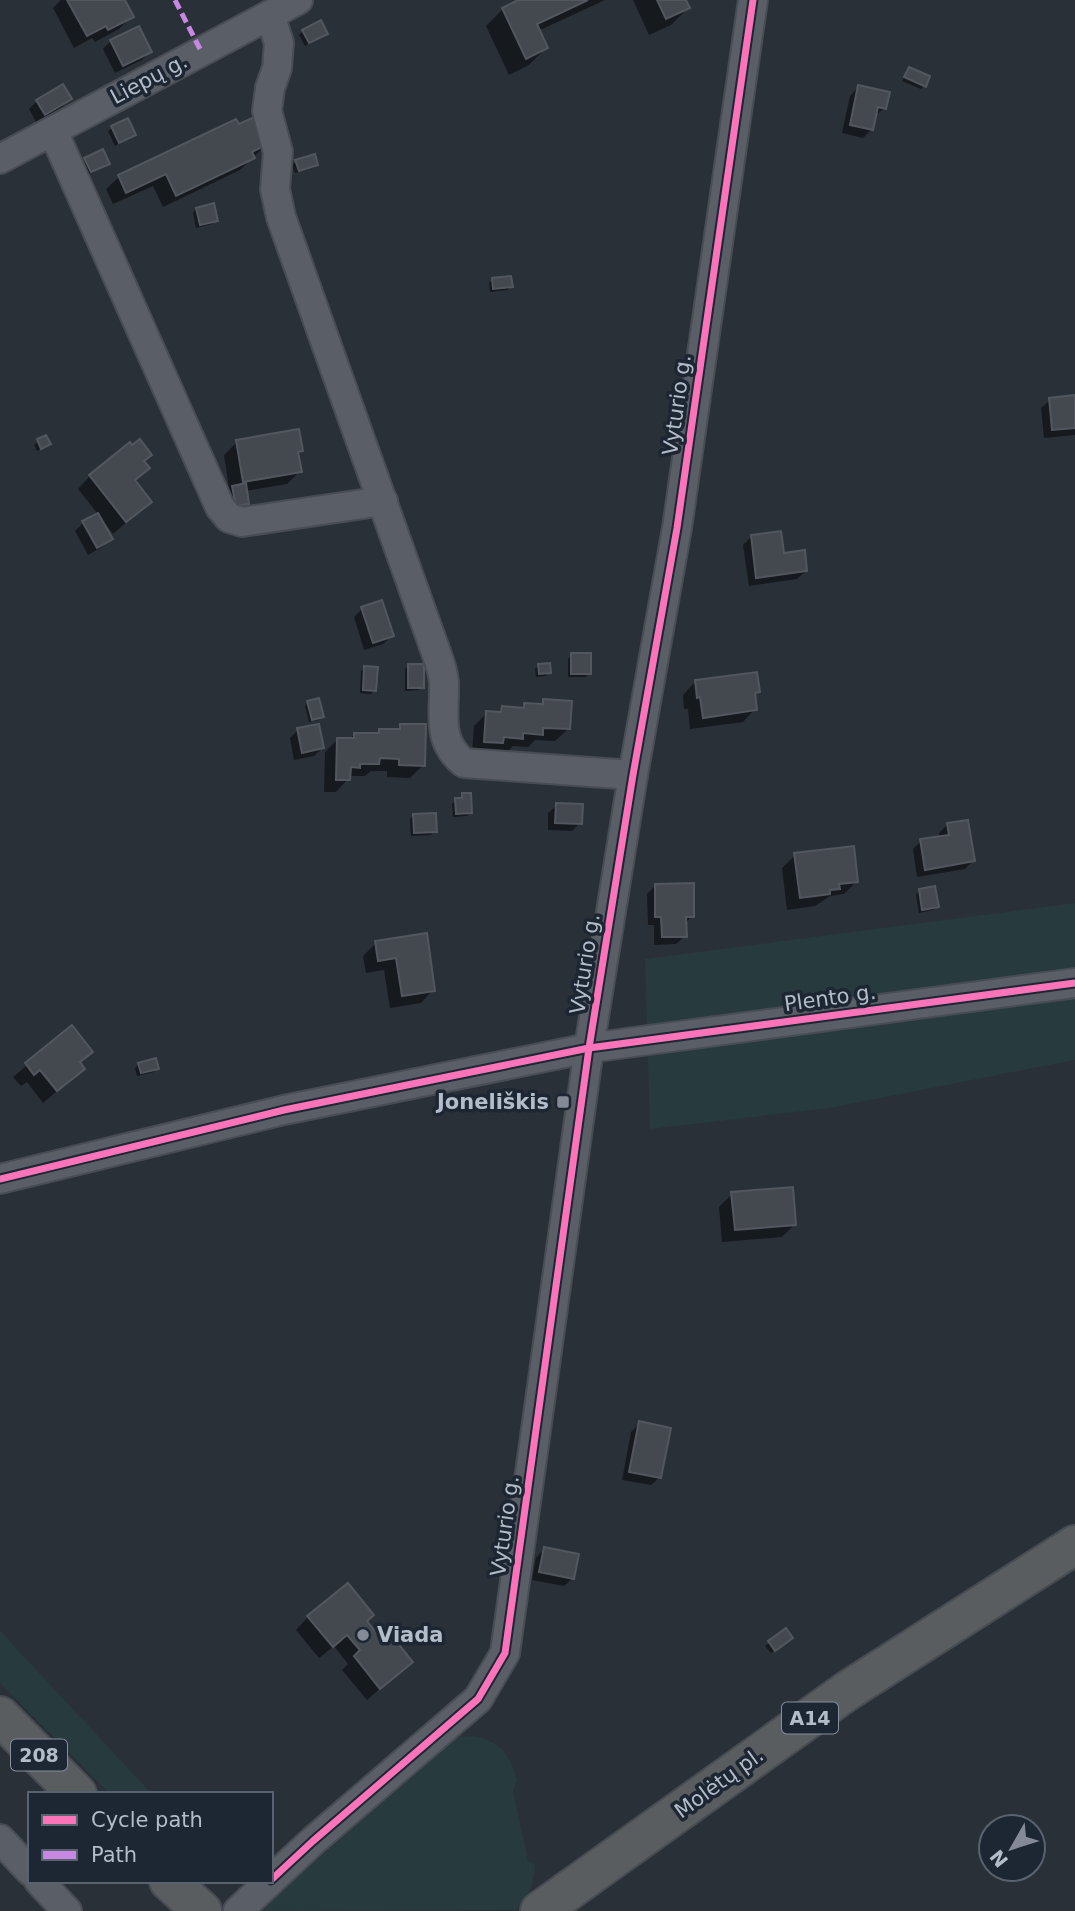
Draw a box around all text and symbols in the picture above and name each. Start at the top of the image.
street label: Liepų g. [106,49,192,109]
street label: Vyturio g. [658,353,696,457]
street label: Vyturio g. [565,912,605,1016]
street label: Plento g. [783,980,877,1016]
place label: Joneliškis [435,1090,549,1114]
marker: Joneliškis [555,1094,571,1110]
street label: Vyturio g. [486,1474,524,1578]
place label: Viada [377,1623,443,1647]
marker: Viada [355,1627,371,1643]
road number: A14 [782,1702,838,1734]
road number: 208 [11,1740,67,1770]
street label: Molėtų pl. [670,1743,768,1823]
legend [28,1792,273,1883]
text: Cycle path [91,1808,203,1832]
north arrow [977,1813,1047,1883]
text: Path [91,1843,137,1867]
text: N [985,1846,1012,1872]

